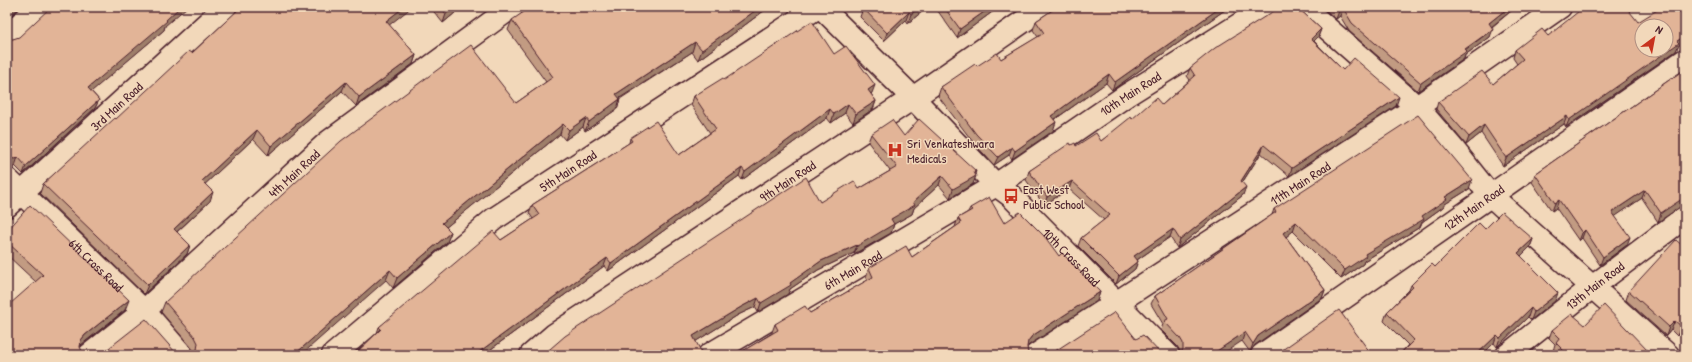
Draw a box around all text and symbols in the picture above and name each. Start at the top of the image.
north arrow [1634,18,1674,58]
text: N [1653,22,1666,37]
street label: 10th Main Road [1096,67,1164,120]
street label: 3rd Main Road [86,78,146,135]
place label: Sri Venkateshwara Medicals [907,134,994,167]
hospital icon: Sri Venkateshwara Medicals [886,141,904,159]
street label: 4th Main Road [264,145,324,202]
street label: 5th Main Road [536,146,600,196]
street label: 9th Main Road [756,156,819,206]
street label: 11th Main Road [1266,157,1334,209]
place label: East West Public School [1023,180,1085,213]
street label: 12th Main Road [1440,180,1507,235]
bus stop icon: East West Public School [1002,187,1020,205]
street label: 10th Cross Road [1038,224,1104,290]
street label: 6th Cross Road [65,234,128,296]
street label: 6th Main Road [820,246,885,294]
street label: 13th Main Road [1562,257,1628,314]

